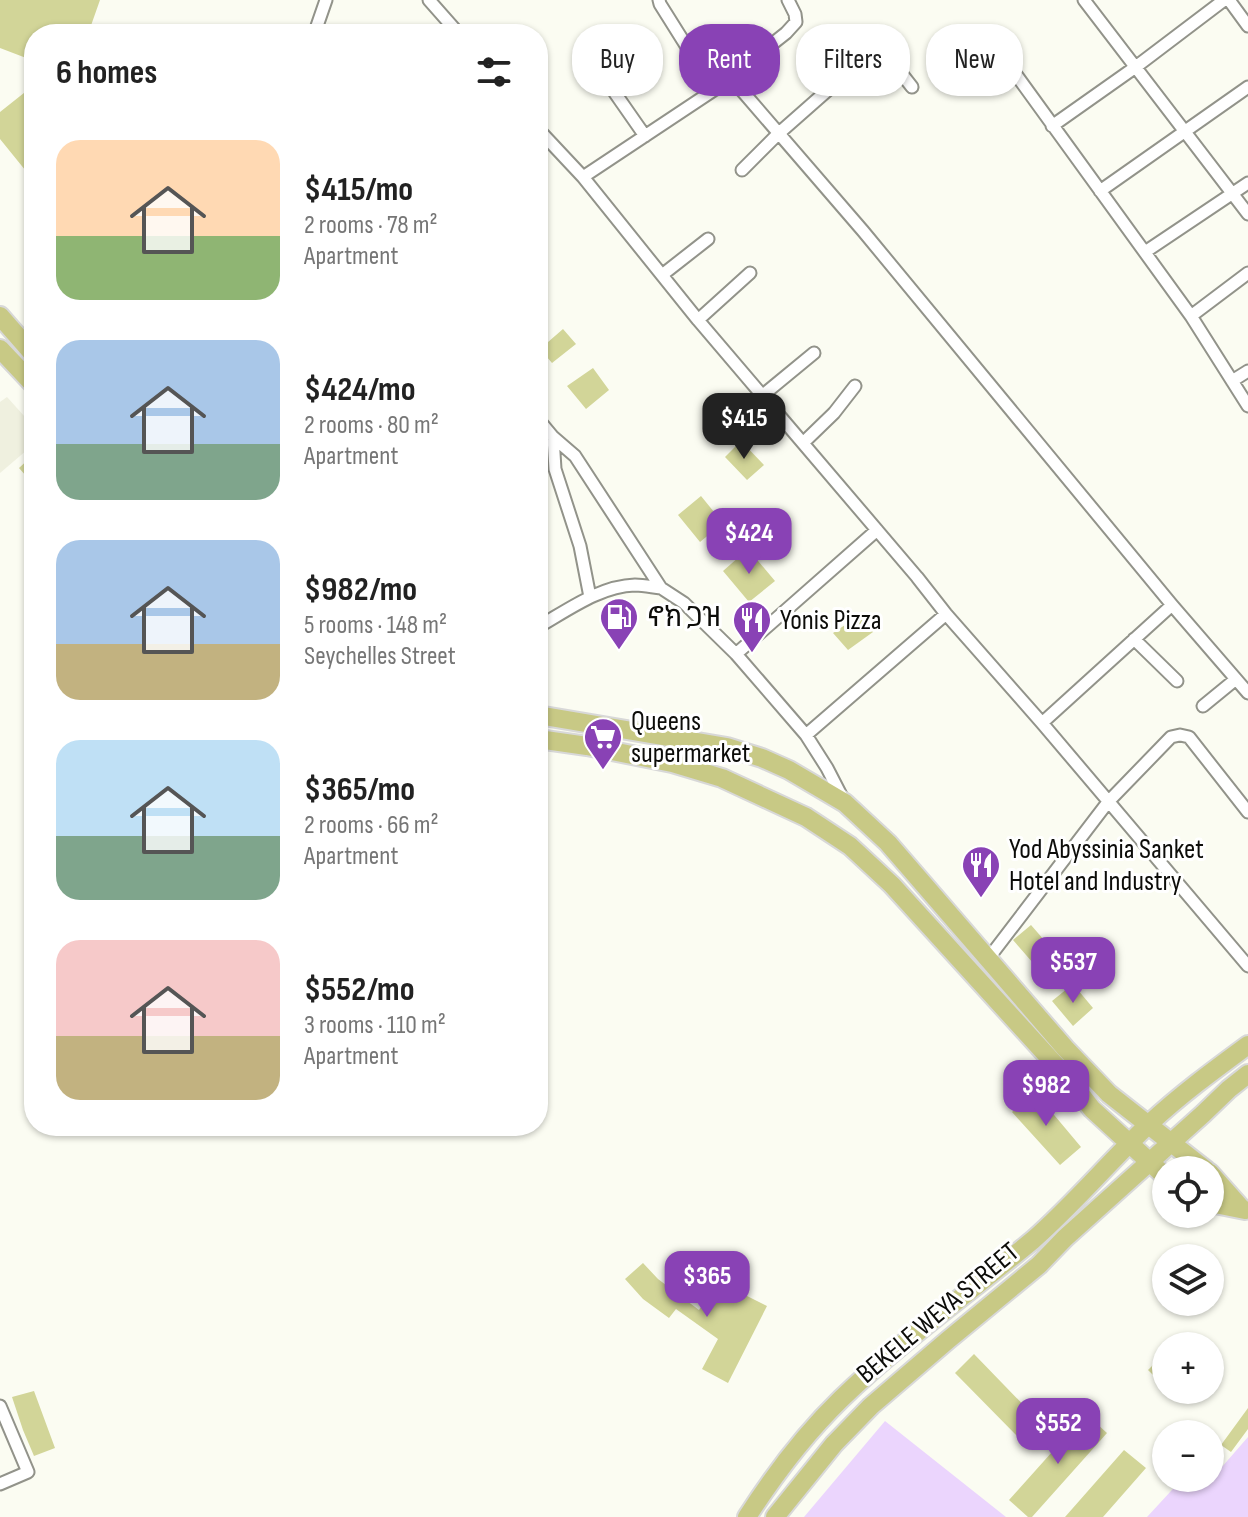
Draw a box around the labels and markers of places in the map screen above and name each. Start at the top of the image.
pin: $415 [697,393,791,461]
pin: $424 [702,508,796,576]
fuel station icon: ኖክ ጋዝ [598,596,640,651]
restaurant icon: Yonis Pizza [731,599,773,654]
place label: ኖክ ጋዝ [647,601,721,634]
place label: Yonis Pizza [780,604,881,637]
place label: Queens supermarket [631,705,750,770]
supermarket icon: Queens supermarket [582,716,624,771]
place label: Yod Abyssinia Sanket Hotel and Industry [1009,833,1204,898]
restaurant icon: Yod Abyssinia Sanket Hotel and Industry [960,844,1002,899]
pin: $537 [1026,937,1120,1005]
pin: $982 [999,1060,1093,1128]
pin: $365 [660,1251,754,1319]
pin: $552 [1011,1398,1105,1466]

